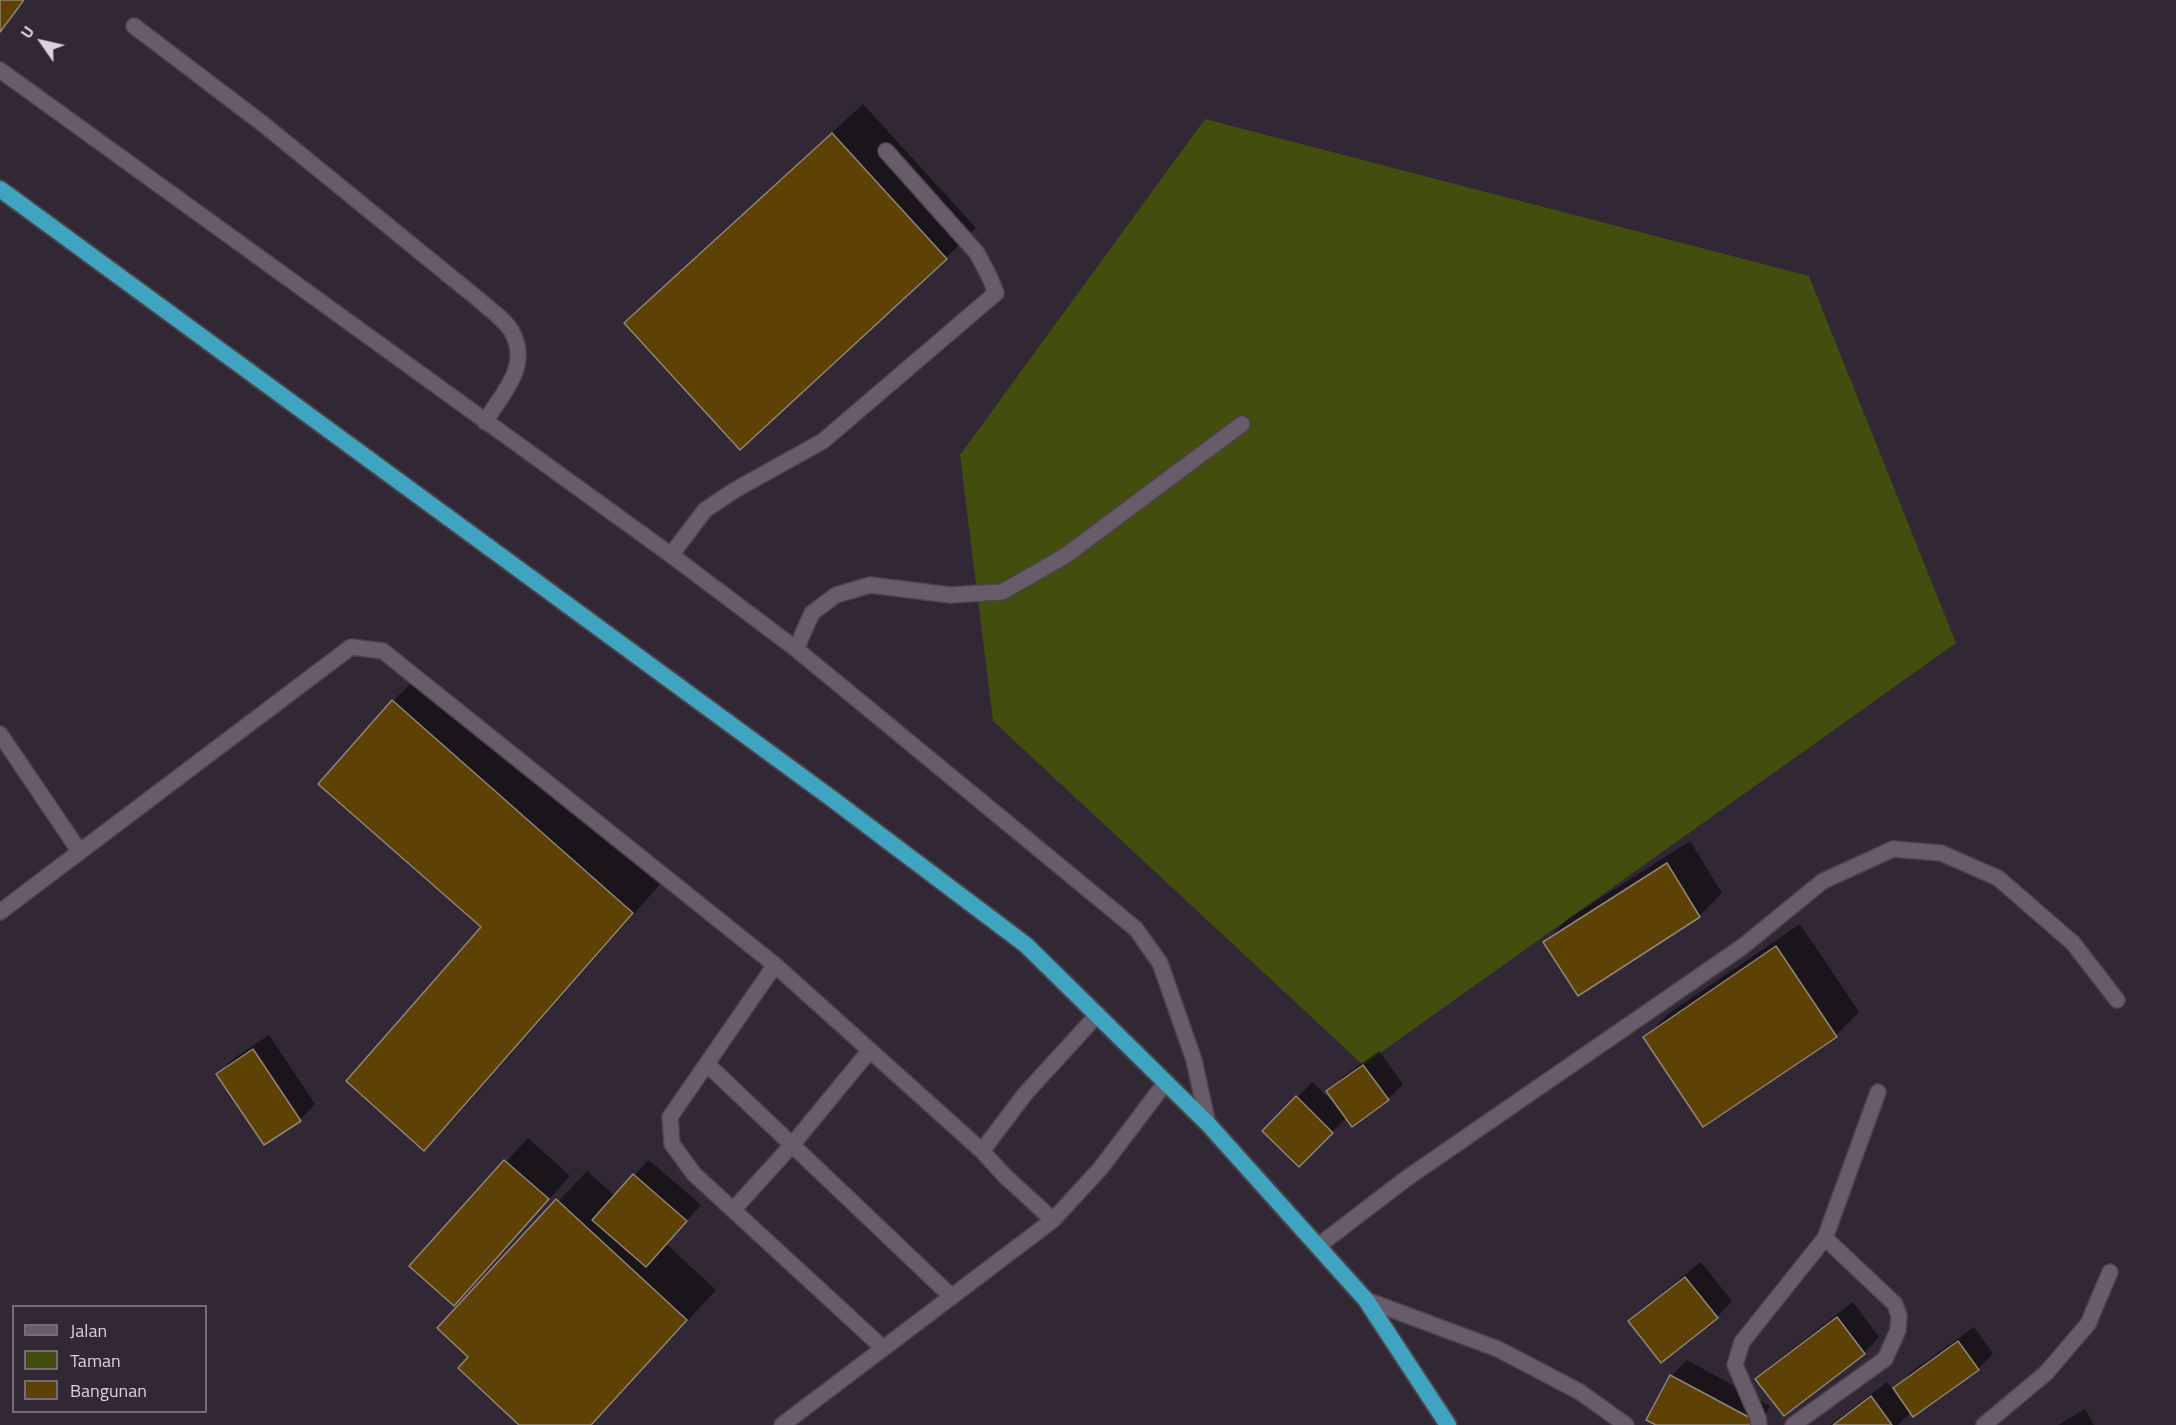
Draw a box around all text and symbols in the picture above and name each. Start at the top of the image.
north arrow [12,12,72,72]
text: U [14,21,40,43]
legend [12,1305,207,1413]
text: Jalan [70,1317,107,1344]
text: Taman [70,1347,121,1374]
text: Bangunan [70,1377,147,1404]

